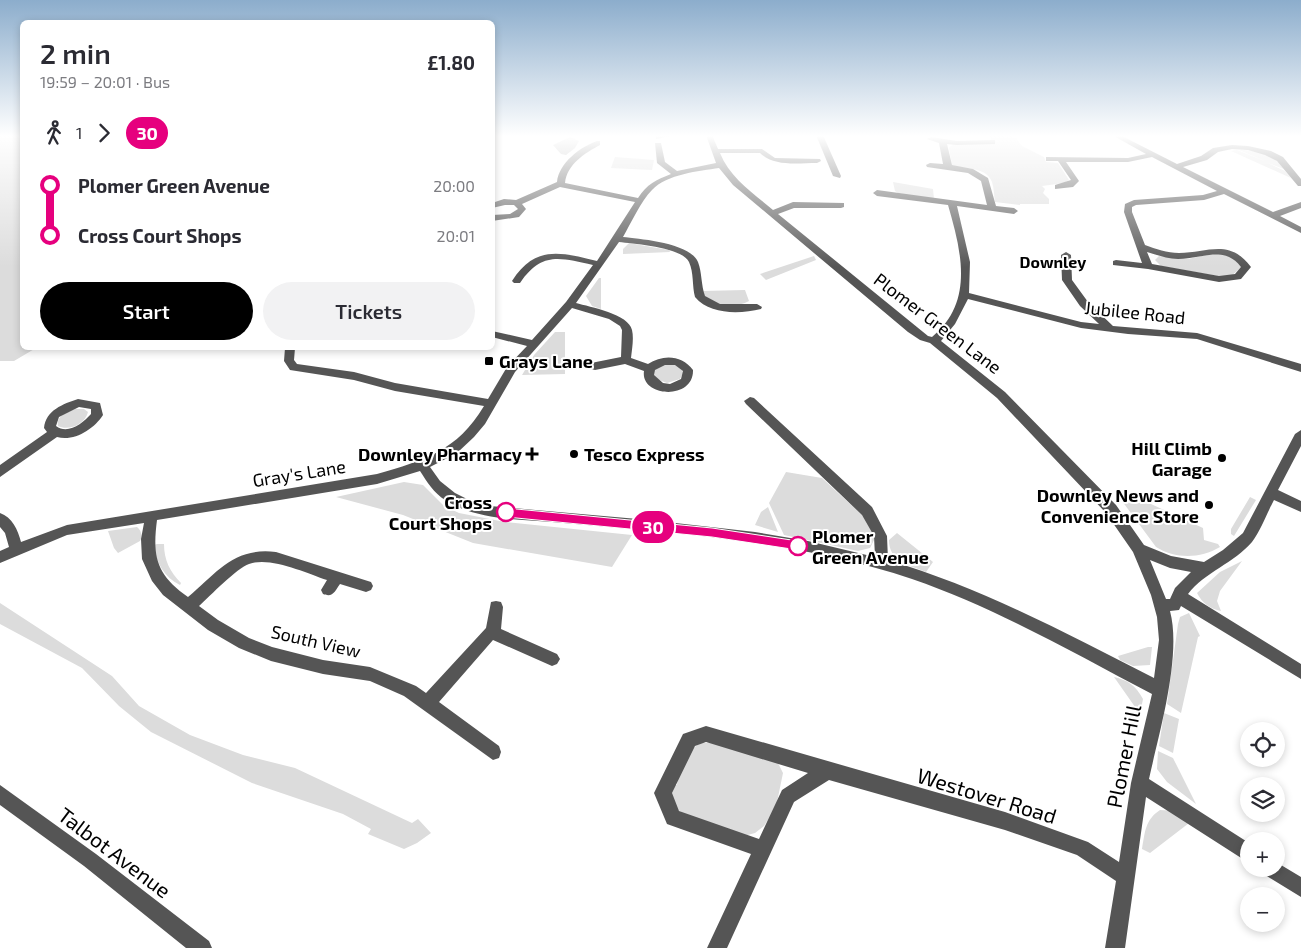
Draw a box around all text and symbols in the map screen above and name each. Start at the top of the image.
text: 2 min [40,36,111,70]
text: £1.80 [427,51,475,74]
text: 19:59 – 20:01 · Bus [40,72,170,91]
icon: walk [40,119,68,147]
icon: forward [90,119,118,147]
text: 30 [136,122,158,144]
text: 1 [76,123,82,142]
text: Plomer Green Avenue [78,174,270,197]
text: 20:00 [433,176,475,195]
text: Cross Court Shops [78,224,242,247]
text: 20:01 [437,226,475,245]
district label: Downley [1020,252,1086,272]
street label: Plomer Green Lane [870,268,1006,378]
button: Start [40,282,253,340]
button: Tickets [263,282,475,340]
street label: Jubilee Road [1084,296,1186,328]
place label: Grays Lane [499,350,593,372]
marker: Grays Lane [483,355,495,367]
place label: Hill Climb Garage [1131,437,1212,480]
place label: Downley Pharmacy [358,443,523,465]
place label: Tesco Express [584,443,705,465]
marker: Downley Pharmacy [526,448,538,460]
marker: Tesco Express [568,448,580,460]
marker: Hill Climb Garage [1216,452,1228,464]
street label: Gray's Lane [251,455,347,491]
place label: Downley News and Convenience Store [1037,484,1199,527]
place label: Cross Court Shops [389,491,492,534]
marker: Downley News and Convenience Store [1203,499,1215,511]
marker: Cross Court Shops [496,502,516,522]
line badge: 30 [630,511,676,543]
text: 30 [642,516,664,538]
place label: Plomer Green Avenue [812,525,929,568]
marker: Plomer Green Avenue [788,536,808,556]
street label: South View [269,620,363,662]
street label: Plomer Hill [1101,702,1145,810]
map controls [1240,722,1285,932]
button: locate [1240,722,1285,767]
street label: Westover Road [914,762,1060,828]
button: layers [1240,777,1285,822]
street label: Talbot Avenue [54,802,176,902]
button: + [1240,832,1285,877]
button: − [1240,887,1285,932]

